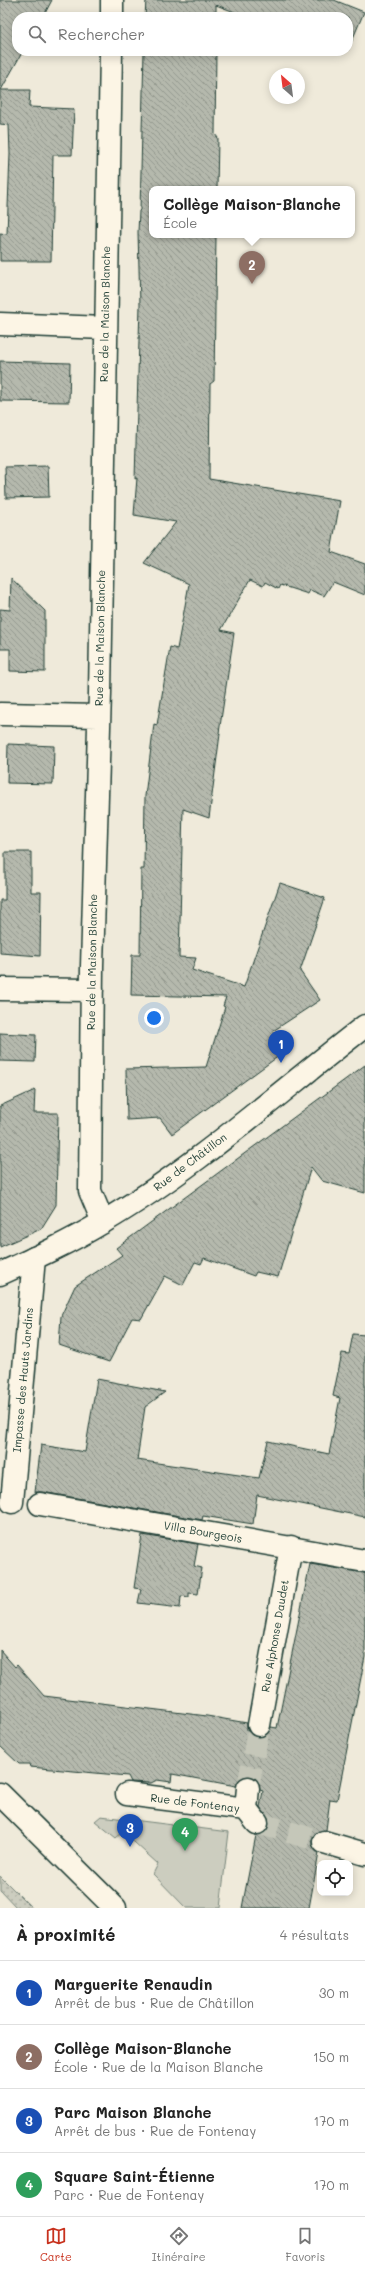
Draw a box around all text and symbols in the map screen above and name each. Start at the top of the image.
search box [12,12,353,56]
icon: search [26,23,48,45]
text: Rechercher [58,24,145,44]
north arrow [269,68,305,104]
popup [149,186,355,238]
text: Collège Maison-Blanche [163,194,341,214]
text: École [163,214,197,231]
street label: Rue de la Maison Blanche [96,246,113,382]
pin: 2 [239,251,265,284]
street label: Rue de la Maison Blanche [91,570,108,706]
street label: Rue de la Maison Blanche [83,894,100,1030]
your location [144,1008,164,1028]
pin: 1 [268,1030,294,1063]
street label: Rue de Châtillon [150,1129,229,1194]
street label: Impasse des Hauts Jardins [9,1307,36,1453]
street label: Villa Bourgeois [163,1517,244,1546]
street label: Rue Alphonse Daudet [257,1578,292,1693]
street label: Rue de Fontenay [150,1790,241,1815]
pin: 3 [117,1814,143,1847]
pin: 4 [172,1818,198,1851]
map controls [317,1860,353,1896]
button: locate [317,1860,353,1896]
text: À proximité [16,1923,115,1945]
text: 4 résultats [280,1926,349,1943]
text: Marguerite Renaudin [54,1974,212,1994]
text: 1 [26,1984,32,2001]
text: 30 m [319,1984,349,2001]
text: Arrêt de bus · Rue de Châtillon [54,1994,254,2011]
text: Collège Maison-Blanche [54,2038,231,2058]
text: 2 [25,2048,33,2065]
text: 150 m [313,2048,349,2065]
text: École · Rue de la Maison Blanche [54,2058,263,2075]
text: Parc Maison Blanche [54,2102,211,2122]
text: 3 [25,2112,33,2129]
text: 170 m [313,2112,349,2129]
text: Arrêt de bus · Rue de Fontenay [54,2122,256,2139]
text: Square Saint-Étienne [54,2166,215,2186]
text: 4 [25,2176,33,2193]
text: 170 m [313,2176,349,2193]
text: Parc · Rue de Fontenay [54,2186,204,2203]
tab: Carte [40,2225,72,2264]
tab: Itinéraire [152,2225,206,2264]
tab: Favoris [286,2225,325,2264]

